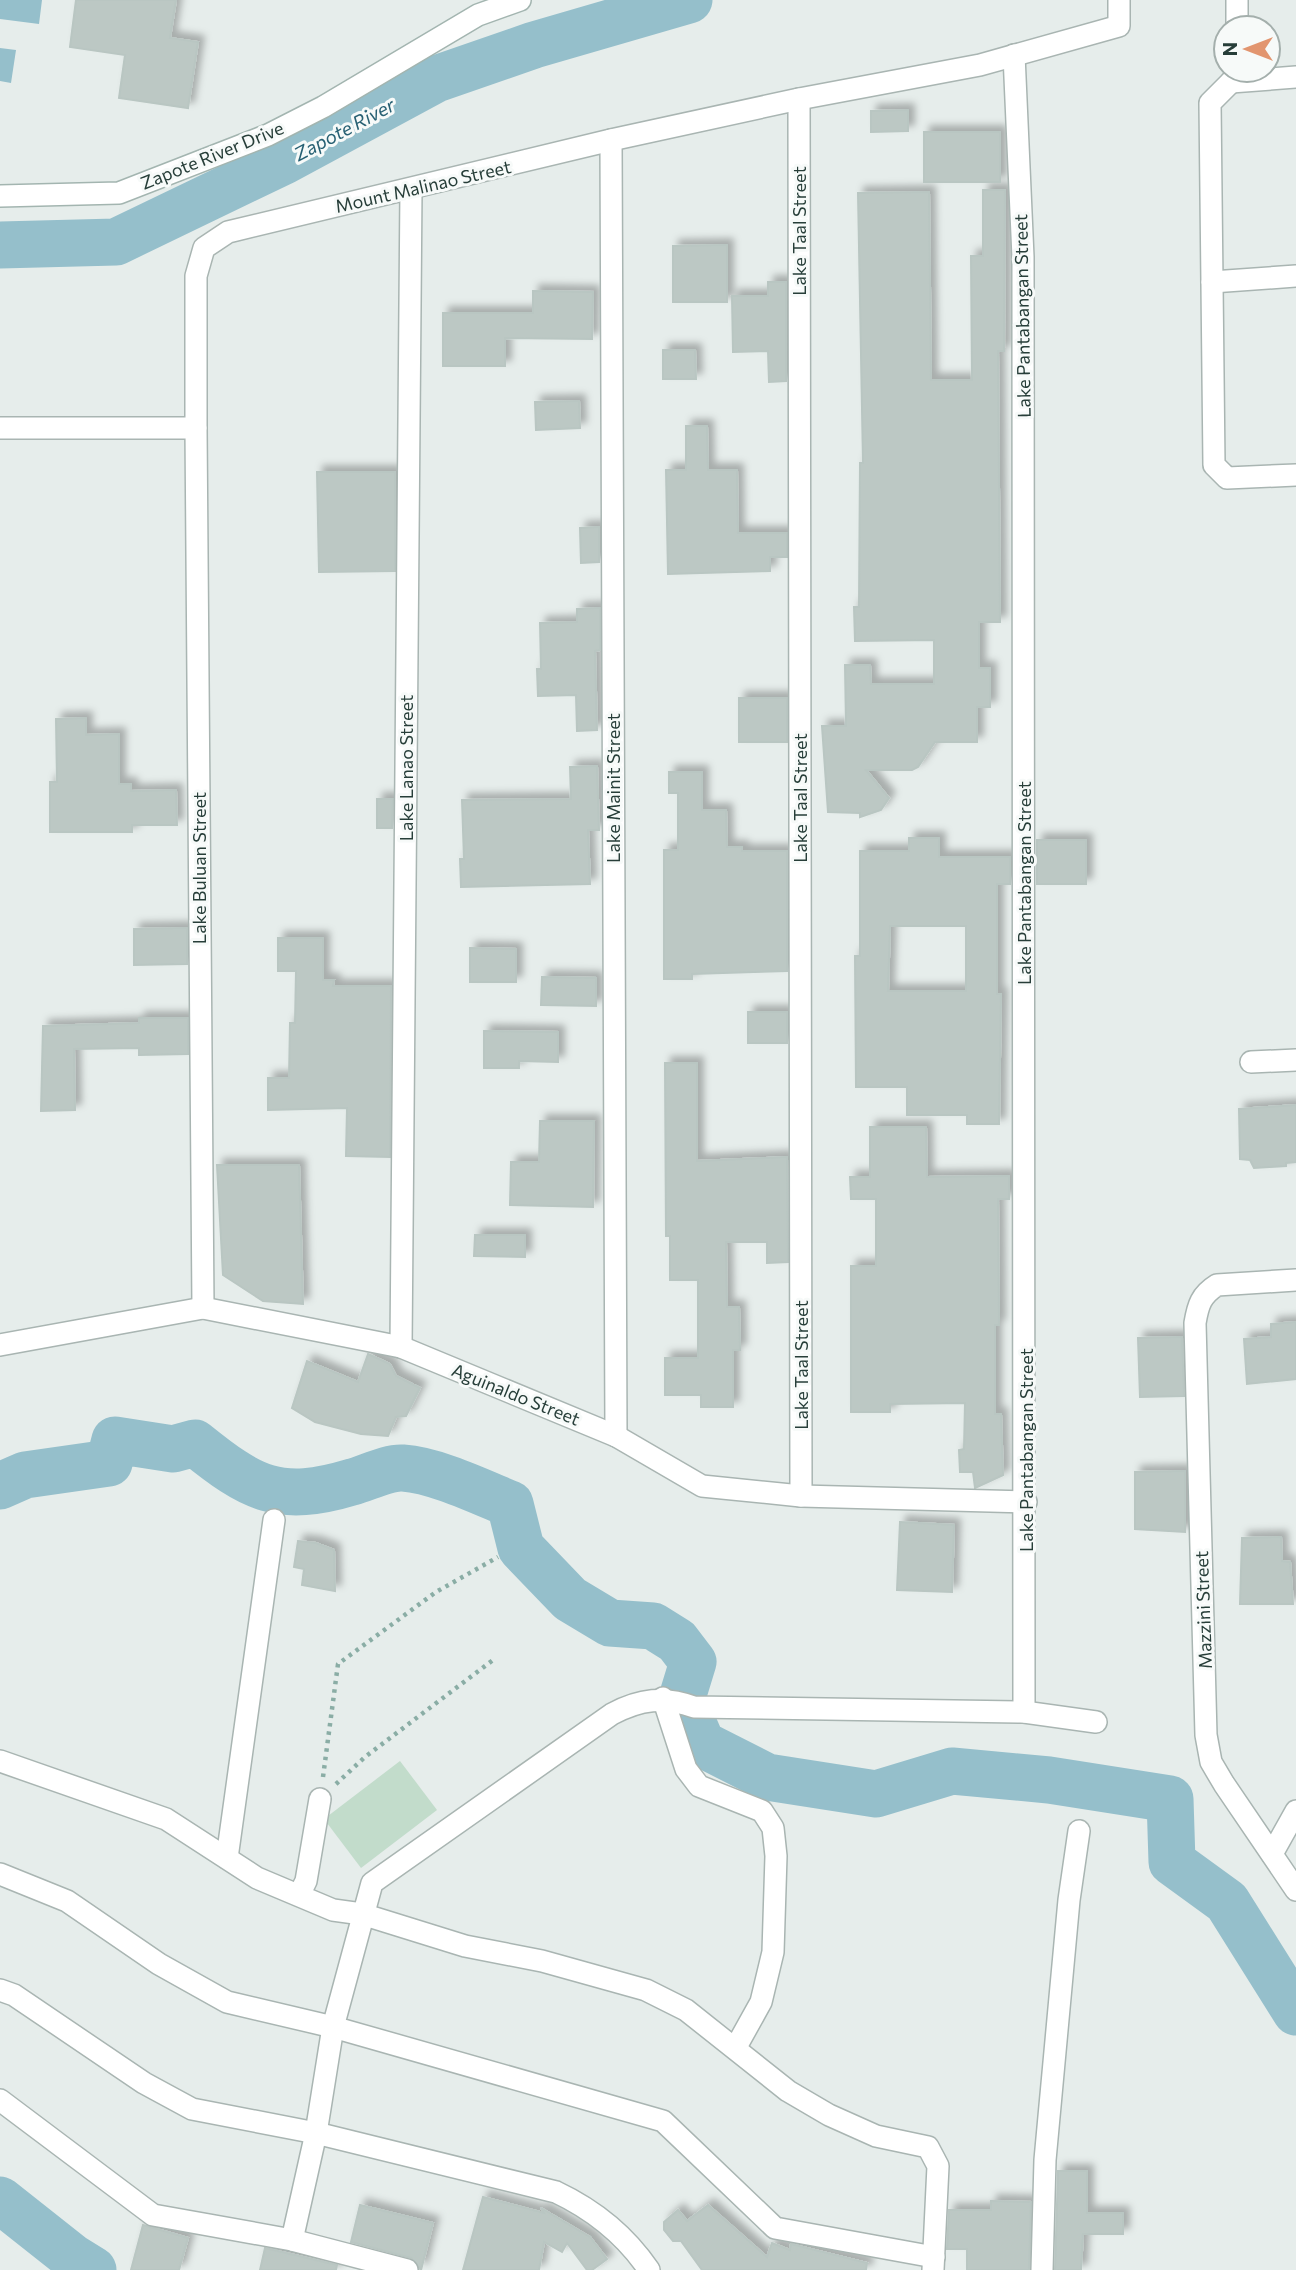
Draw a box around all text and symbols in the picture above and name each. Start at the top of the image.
north arrow [1212,14,1282,84]
text: N [1218,42,1241,56]
water label: Zapote River [289,92,400,166]
street label: Zapote River Drive [137,116,287,194]
street label: Mount Malinao Street [333,155,513,217]
street label: Lake Taal Street [788,166,810,296]
street label: Lake Pantabangan Street [1009,214,1035,418]
street label: Lake Lanao Street [395,695,417,841]
street label: Lake Mainit Street [602,713,624,863]
street label: Lake Taal Street [789,733,811,863]
street label: Lake Pantabangan Street [1013,781,1035,985]
street label: Lake Buluan Street [188,792,210,944]
street label: Lake Taal Street [790,1300,812,1430]
street label: Lake Pantabangan Street [1015,1348,1037,1552]
street label: Aguinaldo Street [449,1358,583,1430]
street label: Mazzini Street [1190,1551,1216,1669]

